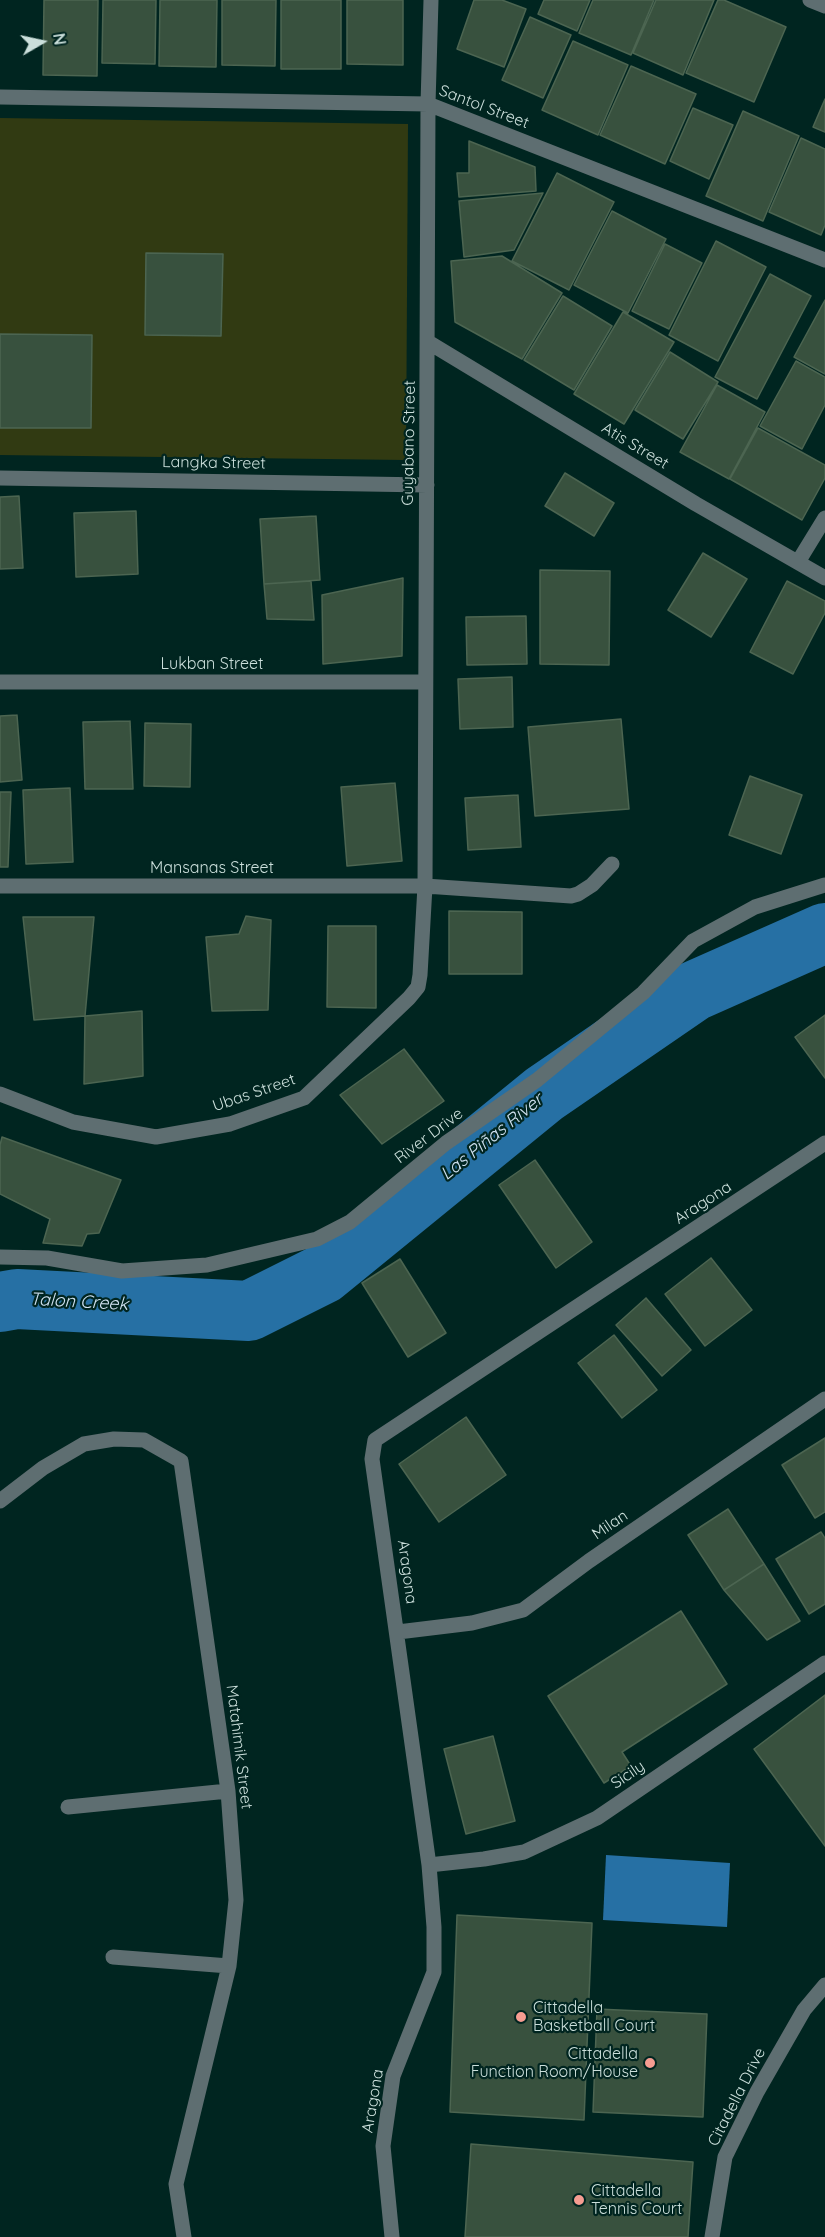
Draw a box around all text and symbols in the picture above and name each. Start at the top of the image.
north arrow [12,12,72,72]
text: N [49,32,71,47]
street label: Santol Street [436,81,532,133]
street label: Guyabano Street [398,380,420,506]
street label: Atis Street [598,419,672,473]
street label: Langka Street [162,452,266,474]
street label: Lukban Street [161,654,263,674]
street label: Mansanas Street [150,858,274,878]
street label: Ubas Street [210,1070,298,1116]
water label: Las Piñas River [436,1089,548,1185]
street label: River Drive [391,1104,467,1168]
street label: Aragona [671,1177,735,1229]
water label: Talon Creek [29,1289,129,1315]
street label: Milan [588,1506,632,1544]
street label: Aragona [393,1539,421,1605]
street label: Matahimik Street [222,1684,256,1810]
street label: Sicily [607,1757,649,1793]
place label: Cittadella Basketball Court [533,1998,655,2036]
marker: Cittadella Basketball Court [514,2010,528,2024]
place label: Cittadella Function Room/House [471,2044,638,2082]
street label: Citadella Drive [704,2045,770,2149]
marker: Cittadella Function Room/House [643,2056,657,2070]
street label: Aragona [358,2068,388,2134]
place label: Cittadella Tennis Court [591,2181,682,2219]
marker: Cittadella Tennis Court [572,2193,586,2207]

